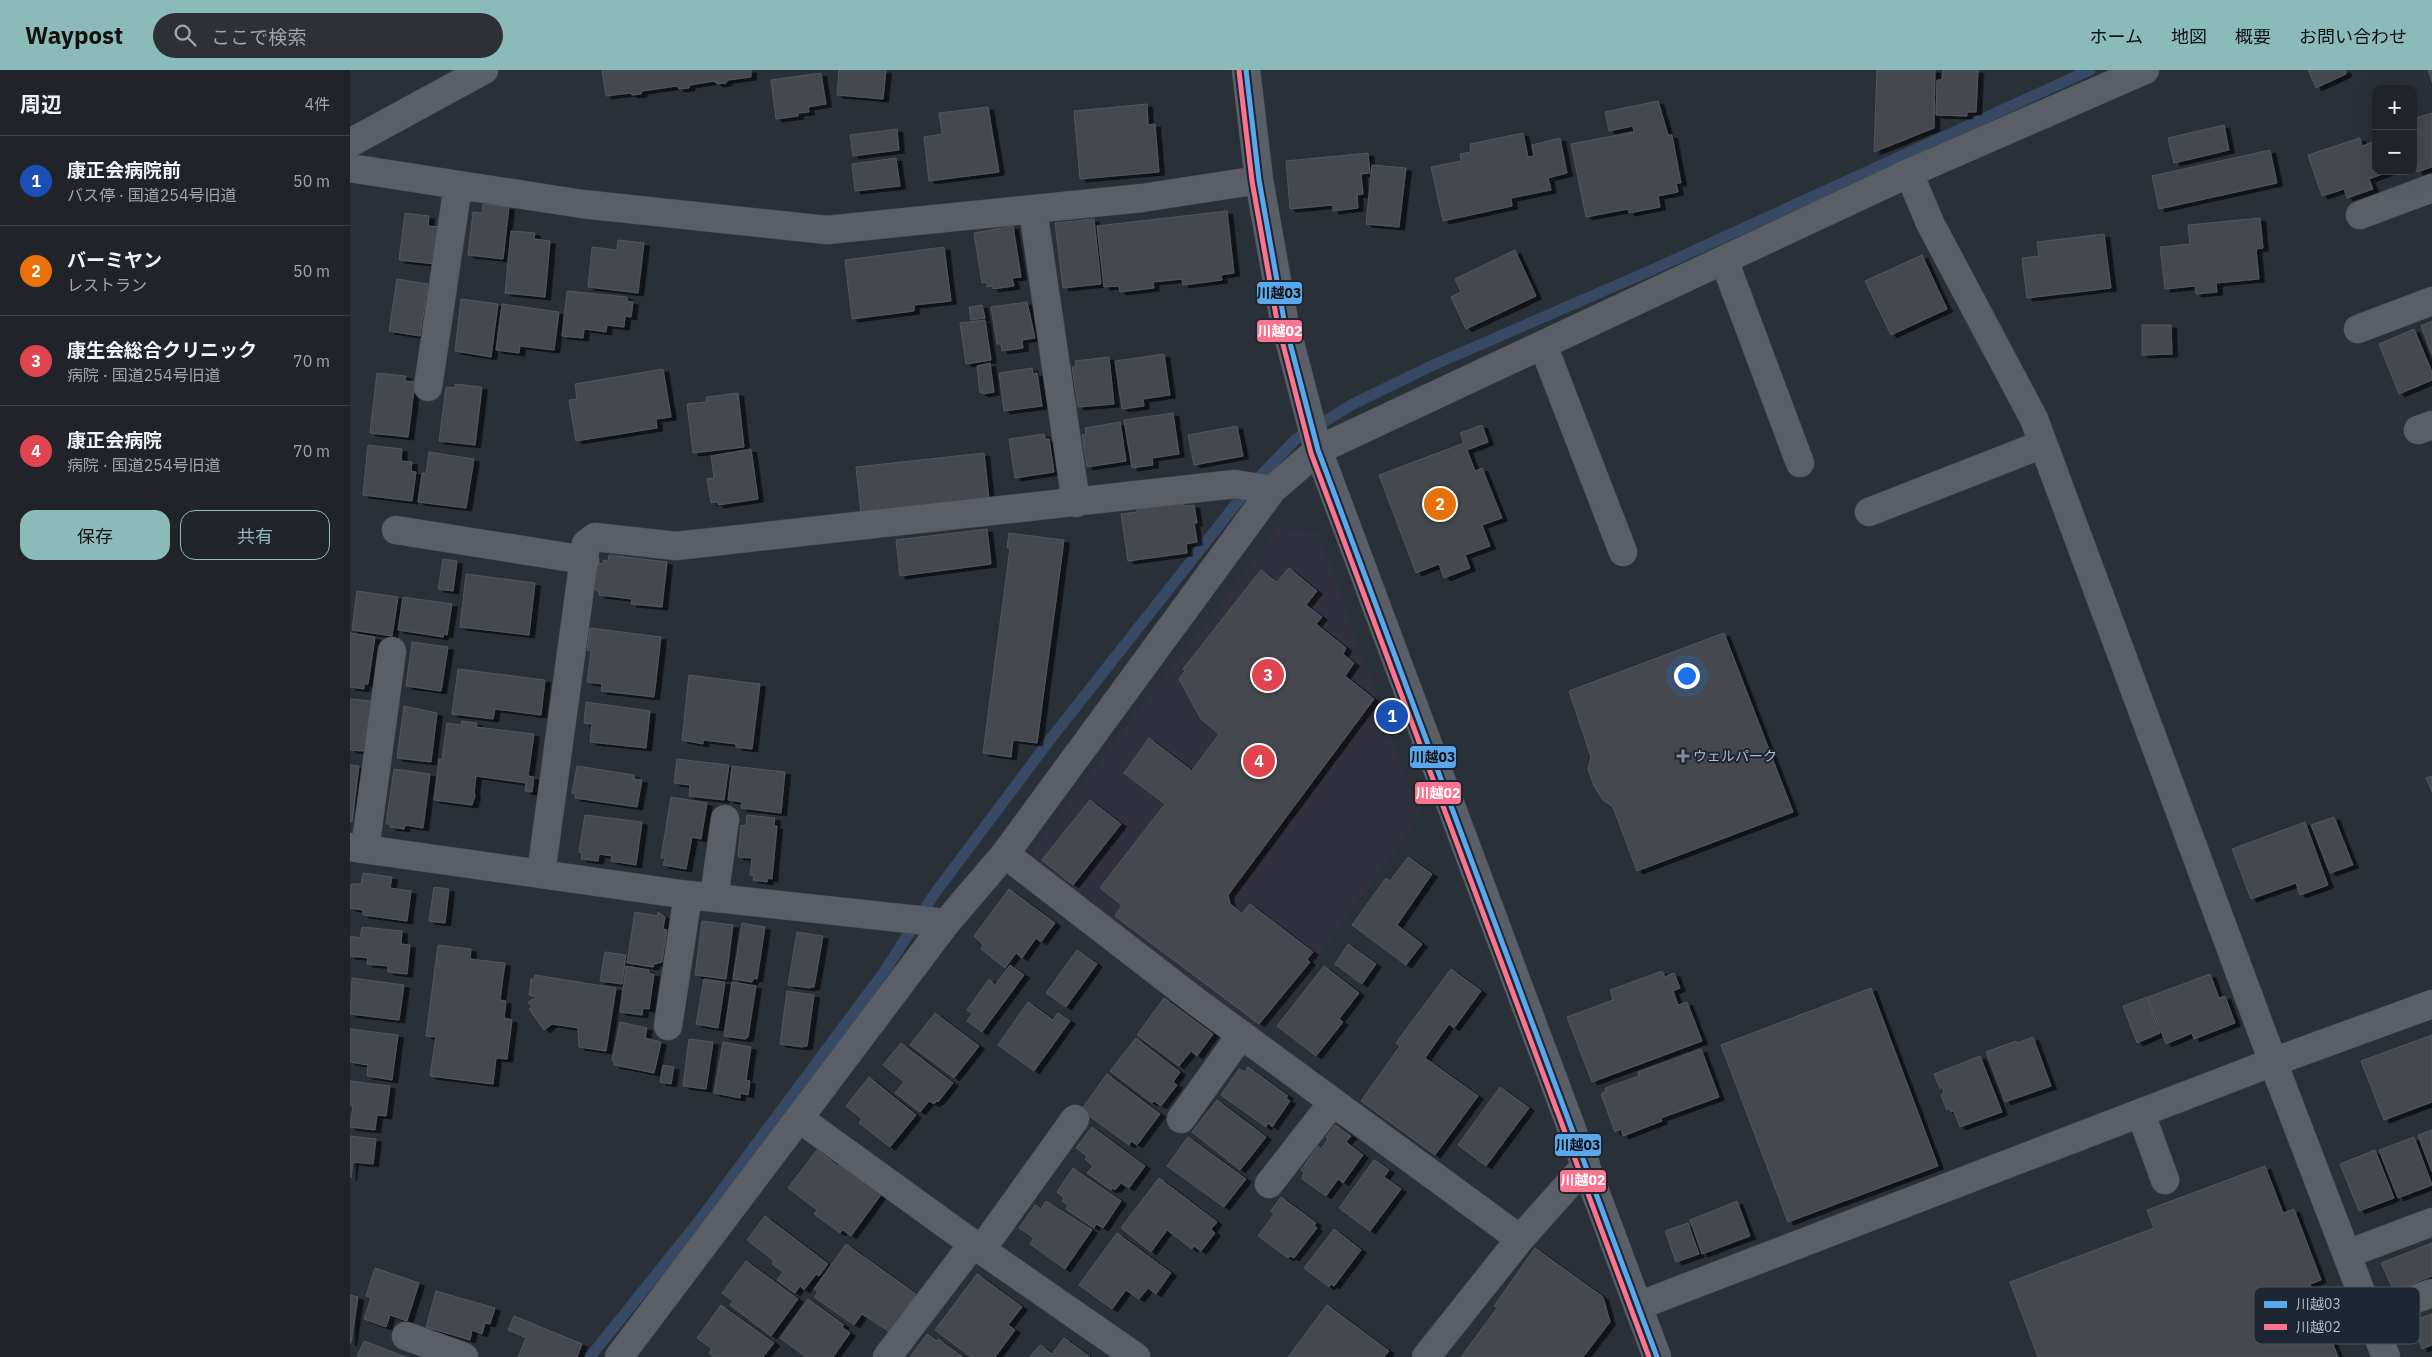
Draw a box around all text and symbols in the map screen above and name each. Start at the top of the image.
search box [153,13,503,58]
text: Waypost [25,19,123,51]
icon: search [171,21,199,49]
text: ここで検索 [211,25,306,49]
text: ホーム [2090,25,2143,48]
text: 地図 [2171,25,2207,48]
text: 概要 [2235,25,2271,48]
text: お問い合わせ [2299,25,2407,48]
map controls [2372,85,2417,175]
button: + [2372,85,2417,130]
text: 周辺 [20,90,62,118]
text: 4件 [304,94,330,114]
button: − [2372,130,2417,175]
text: 康正会病院前 [67,158,181,182]
text: 1 [31,171,41,191]
text: 50 m [293,171,330,191]
text: バス停 · 国道254号旧道 [67,185,237,205]
text: バーミヤン [67,248,162,272]
text: 2 [31,261,41,281]
text: 50 m [293,261,330,281]
text: レストラン [67,275,147,295]
line badge: 川越03 [1256,281,1303,305]
text: 川越03 [1257,284,1301,302]
line badge: 川越02 [1256,319,1303,343]
text: 川越02 [1258,322,1302,340]
text: 康生会総合クリニック [67,338,257,362]
text: 3 [31,351,41,371]
text: 70 m [293,351,330,371]
text: 病院 · 国道254号旧道 [67,365,221,385]
text: 康正会病院 [67,428,162,452]
text: 4 [31,441,41,461]
text: 70 m [293,441,330,461]
text: 病院 · 国道254号旧道 [67,455,221,475]
pin: 2 [1424,485,1456,523]
button: 保存 [20,510,170,560]
button: 共有 [180,510,330,560]
pin: 3 [1252,656,1284,694]
your location [1674,663,1700,689]
pin: 1 [1376,697,1408,735]
pin: 4 [1243,742,1275,780]
line badge: 川越03 [1409,745,1457,769]
place label: ウェルパーク [1693,747,1777,765]
text: 川越03 [1411,748,1455,766]
marker: ウェルパーク [1677,750,1689,762]
line badge: 川越02 [1414,781,1462,805]
text: 川越02 [1416,784,1460,802]
line badge: 川越03 [1554,1133,1602,1157]
text: 川越03 [1556,1136,1600,1154]
line badge: 川越02 [1559,1169,1607,1193]
text: 川越02 [1561,1171,1605,1189]
legend [2254,1287,2420,1344]
text: 川越03 [2296,1295,2341,1313]
text: 川越02 [2296,1318,2341,1336]

